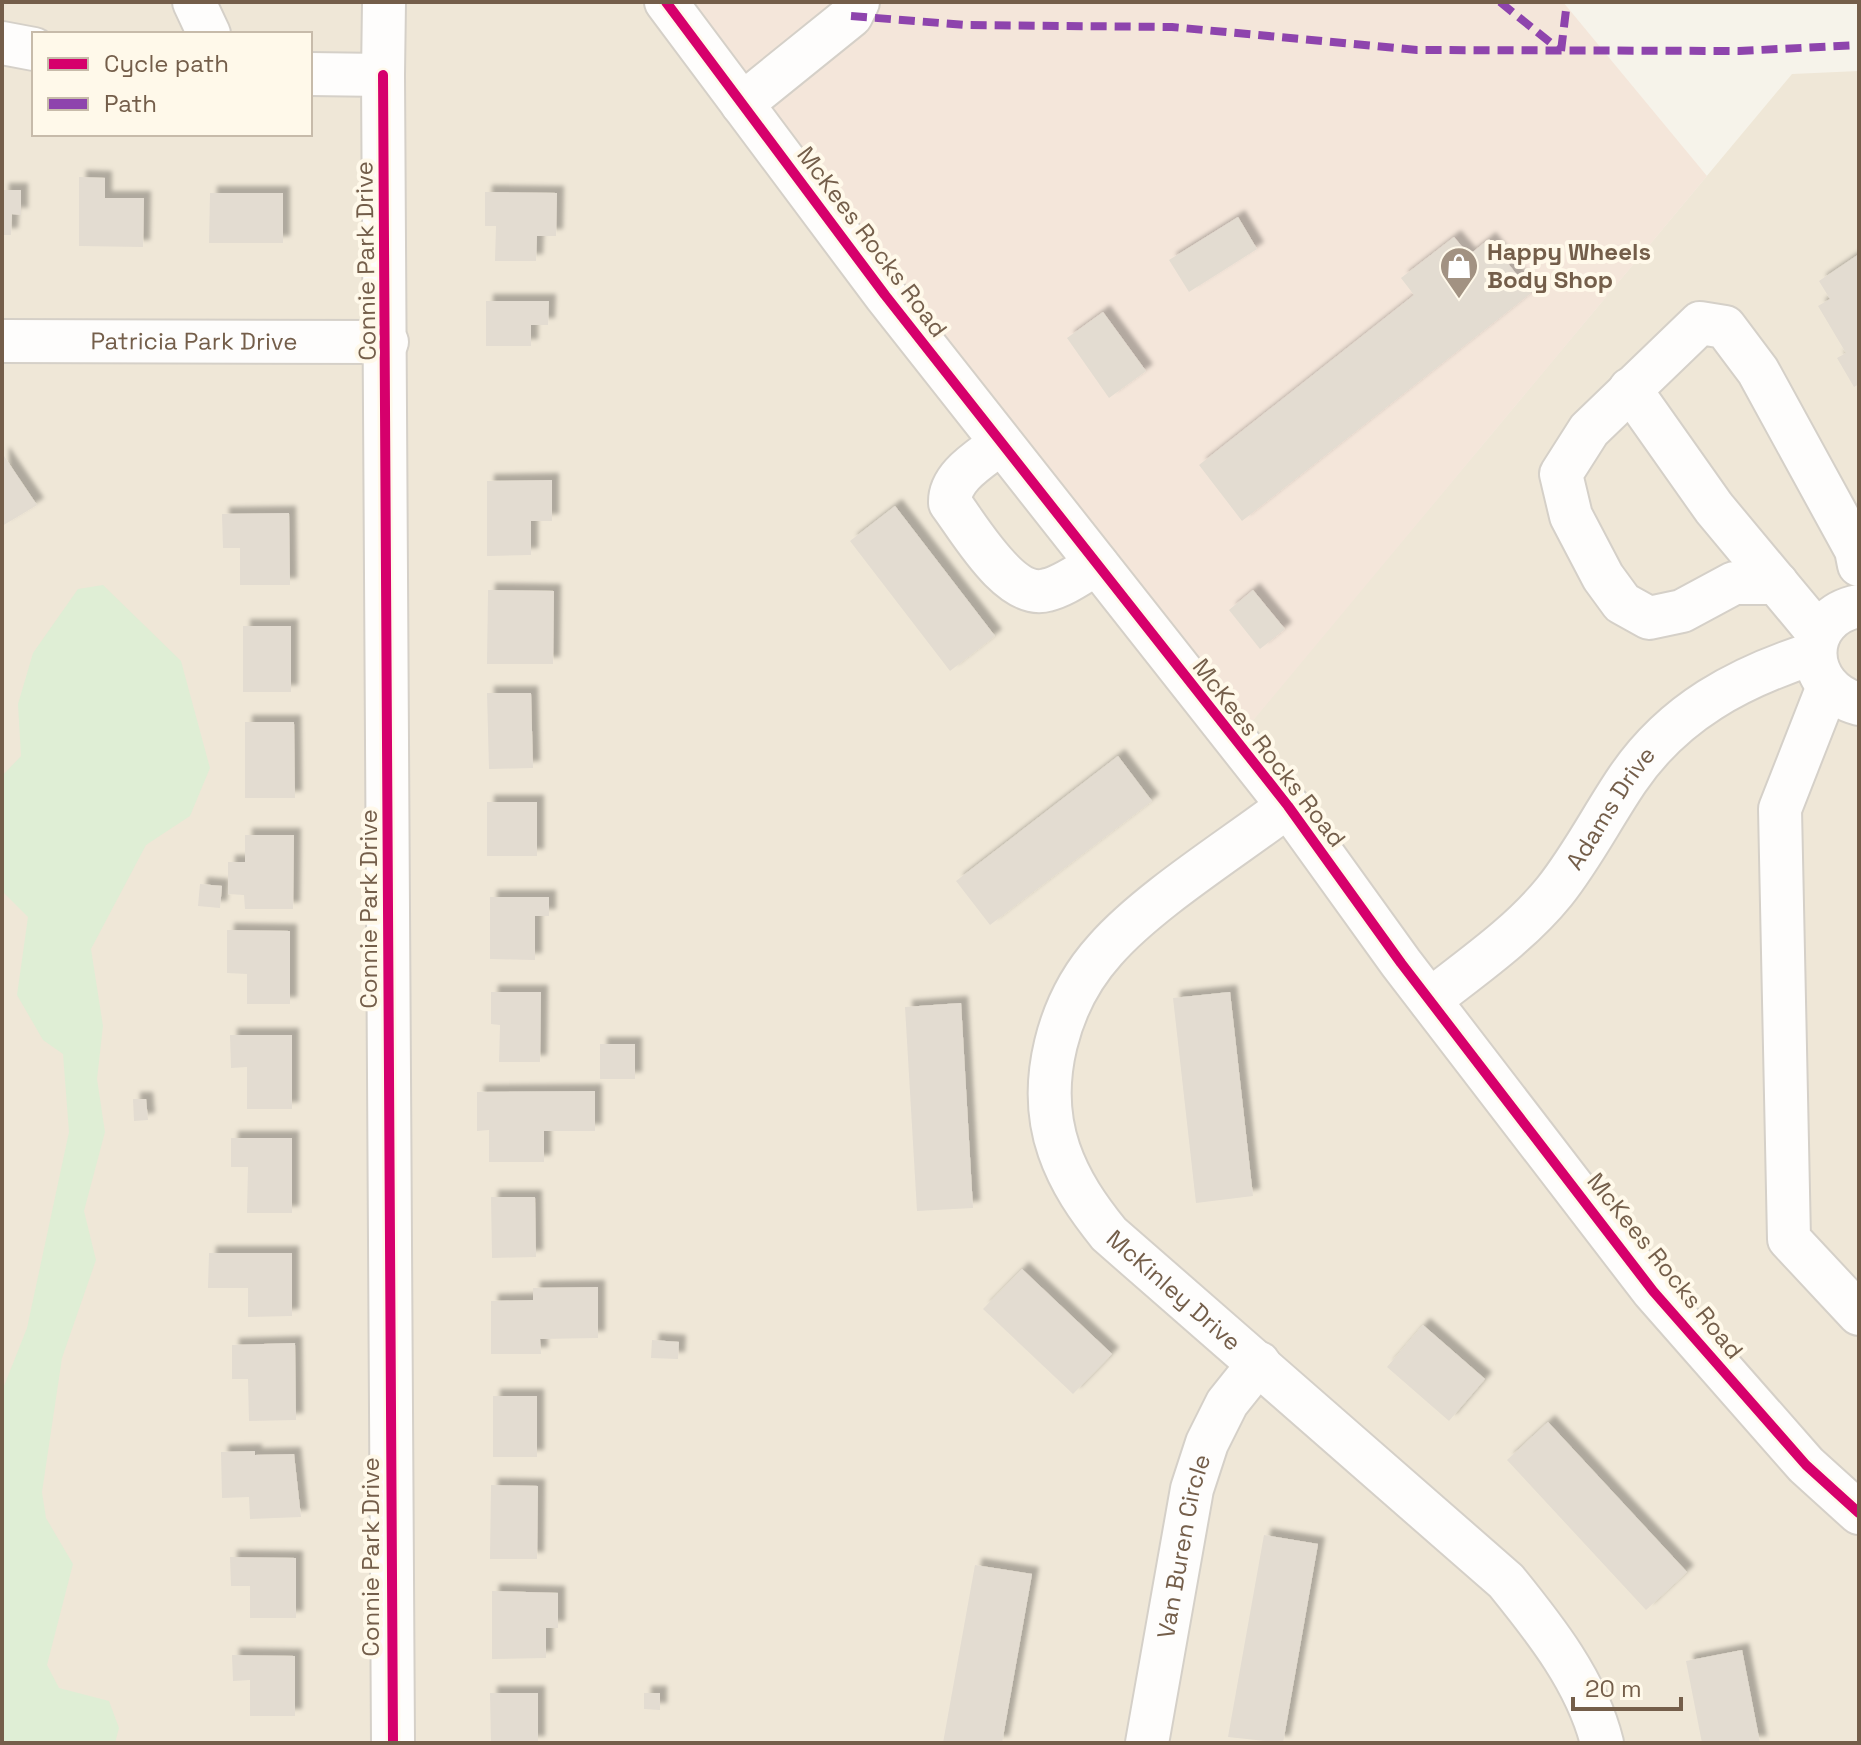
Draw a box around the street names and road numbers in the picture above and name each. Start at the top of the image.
street label: McKees Rocks Road [790,140,954,343]
street label: Connie Park Drive [348,161,383,361]
street label: Patricia Park Drive [90,325,298,357]
street label: McKees Rocks Road [1186,652,1353,853]
street label: Adams Drive [1559,740,1662,876]
street label: Connie Park Drive [353,809,384,1009]
street label: McKees Rocks Road [1581,1166,1750,1365]
street label: McKinley Drive [1100,1223,1248,1357]
street label: Van Buren Circle [1150,1450,1217,1641]
street label: Connie Park Drive [355,1457,386,1657]

